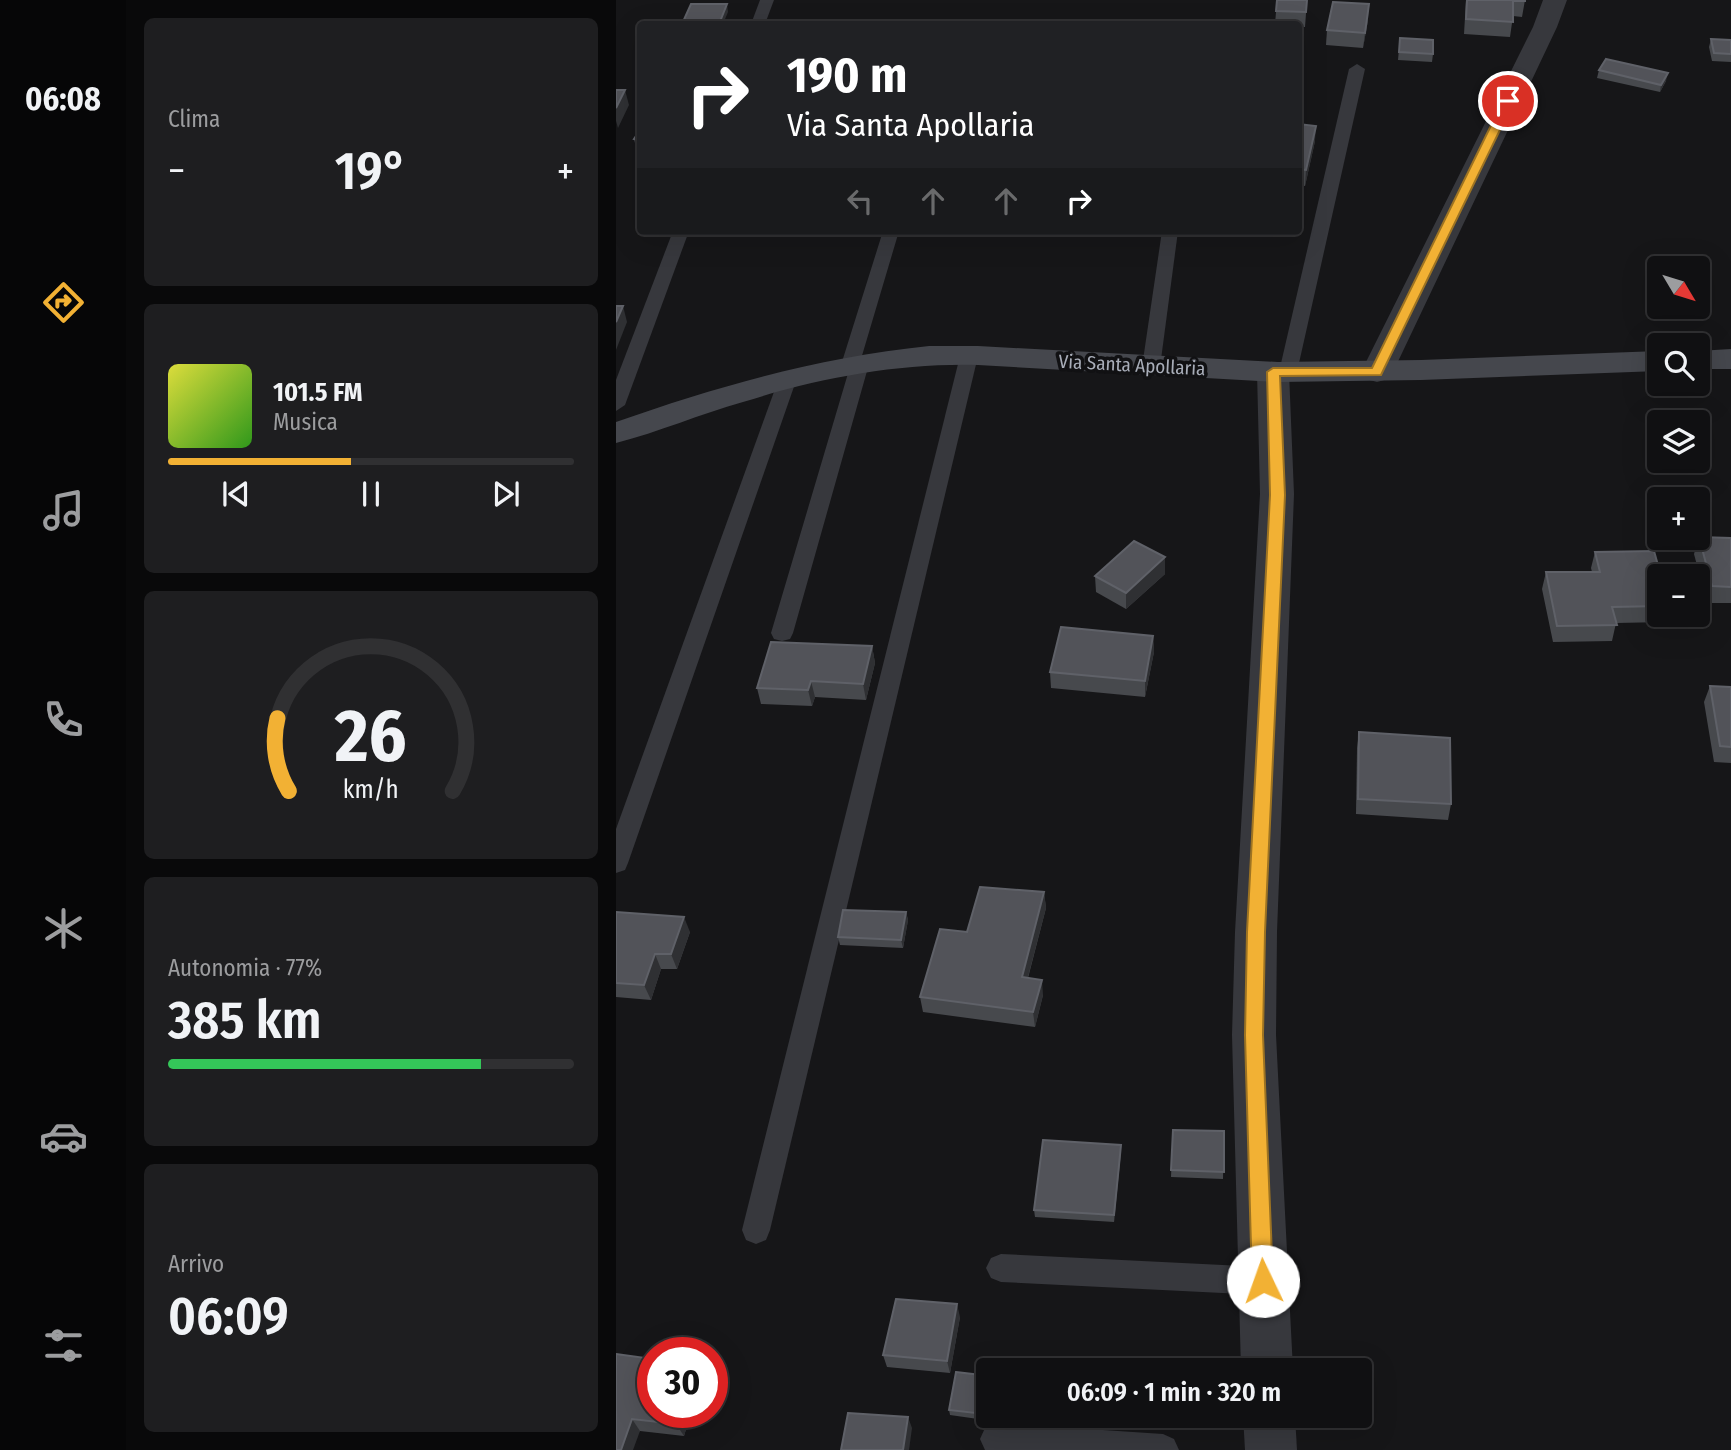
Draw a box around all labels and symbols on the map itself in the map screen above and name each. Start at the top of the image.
pin [1478,71,1538,131]
north arrow [1647,256,1710,318]
street label: Via Santa Apollaria [1058,350,1206,380]
position arrow [1226,1244,1300,1318]
speed limit sign: 30 [637,1337,728,1428]

